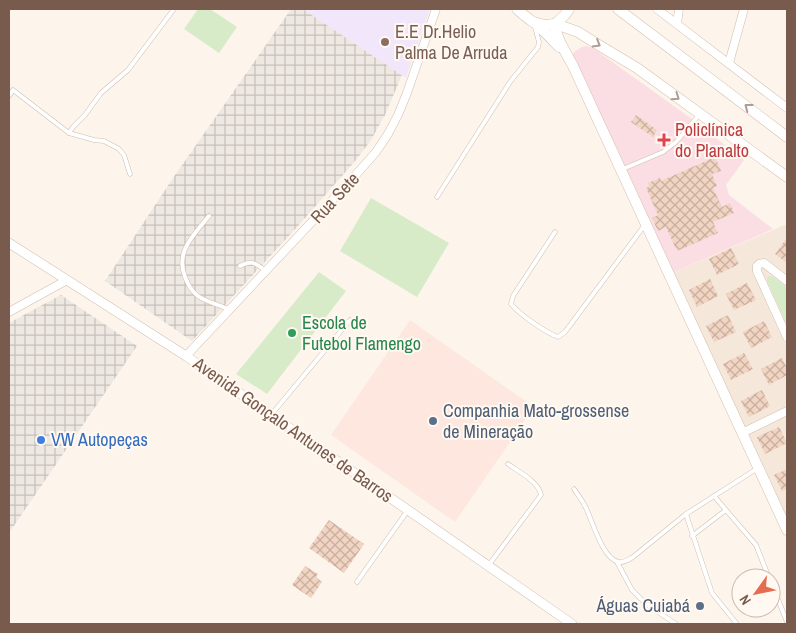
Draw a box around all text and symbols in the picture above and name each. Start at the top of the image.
place label: E.E Dr.Helio Palma De Arruda [395,19,507,65]
marker: E.E Dr.Helio Palma De Arruda [379,36,391,48]
one-way arrow [592,37,601,47]
one-way arrow [671,91,680,100]
one-way arrow [745,105,754,113]
place label: Policlínica do Planalto [675,117,749,163]
marker: Policlínica do Planalto [657,133,671,147]
street label: Rua Sete [305,167,365,229]
place label: Escola de Futebol Flamengo [302,310,421,356]
marker: Escola de Futebol Flamengo [286,327,298,339]
street label: Avenida Gonçalo Antunes de Barros [188,350,398,508]
place label: Companhia Mato-grossense de Mineração [443,398,629,444]
marker: Companhia Mato-grossense de Mineração [427,415,439,427]
place label: VW Autopeças [51,427,148,452]
marker: VW Autopeças [35,434,47,446]
north arrow [731,568,781,618]
text: N [735,592,755,608]
place label: Águas Cuiabá [595,593,690,618]
marker: Águas Cuiabá [694,600,706,612]

